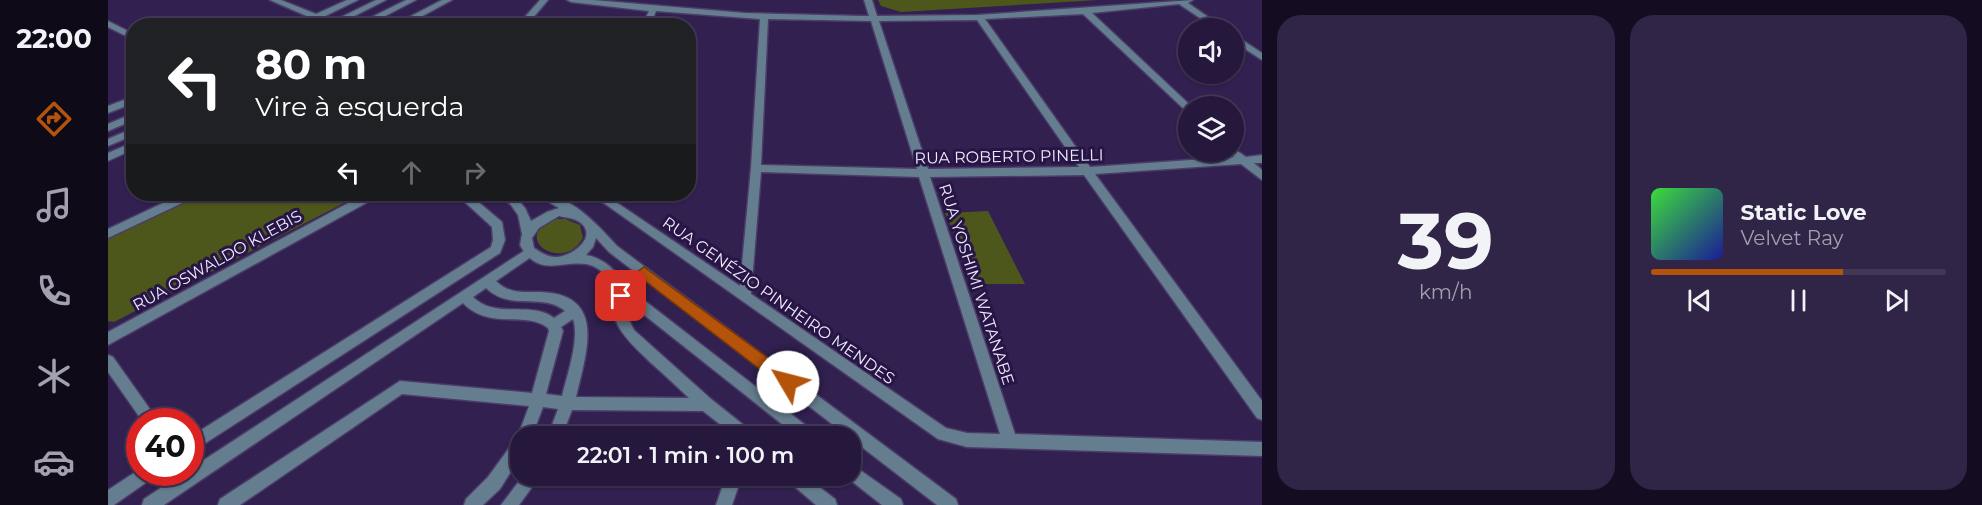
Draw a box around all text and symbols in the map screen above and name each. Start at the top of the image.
map controls [1178,18,1244,162]
button: sound [1178,18,1244,84]
text: 22:00 [16,22,92,55]
text: 80 m [255,38,367,90]
icon: left [156,42,234,120]
text: Vire à esquerda [255,90,464,123]
button: layers [1178,96,1244,162]
icon: directions [33,98,75,140]
street label: RUA ROBERTO PINELLI [914,145,1104,168]
icon: left [332,156,365,189]
icon: ahead [395,156,428,189]
icon: right [458,156,491,189]
street label: RUA YOSHIMI WATANABE [935,181,1018,387]
icon: music [33,184,75,226]
text: 39 [1398,193,1494,289]
text: Static Love [1741,199,1867,226]
street label: RUA OSWALDO KLEBIS [130,206,305,315]
street label: RUA GENÉZIO PINHEIRO MENDES [659,213,899,388]
text: Velvet Ray [1741,226,1843,250]
icon: phone [33,270,75,312]
pin [595,270,646,321]
icon: arrive [604,279,637,312]
text: km/h [1419,280,1472,304]
icon: previous [1683,284,1716,317]
icon: pause [1782,284,1815,317]
icon: next [1880,284,1913,317]
position arrow [756,350,820,414]
icon: climate [33,355,75,397]
speed limit sign: 40 [126,408,204,486]
icon: car [33,441,75,483]
text: 22:01 · 1 min · 100 m [577,442,794,469]

